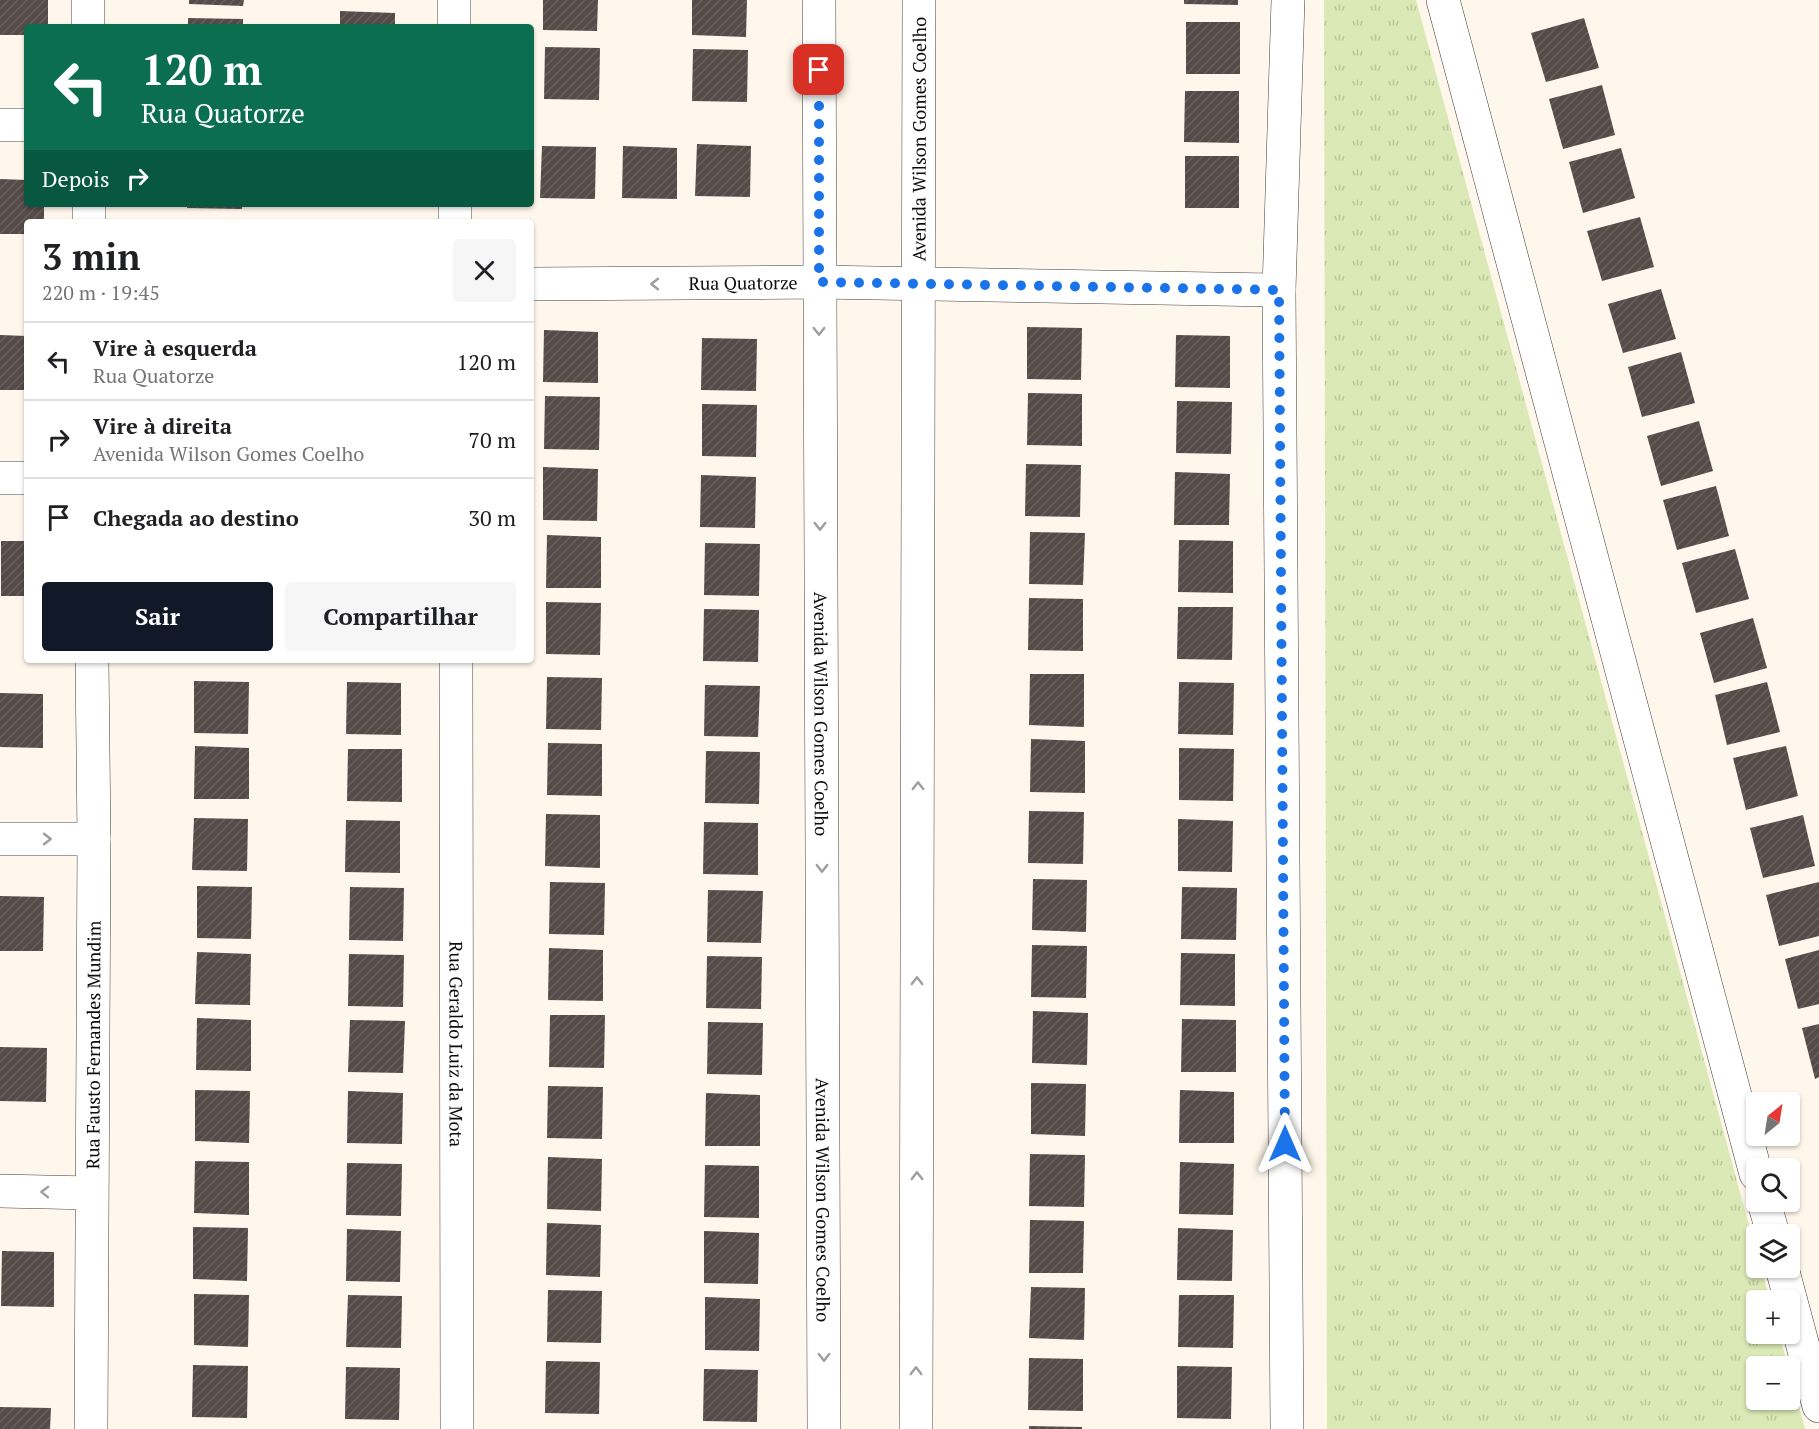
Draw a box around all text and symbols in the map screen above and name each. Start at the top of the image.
street label: Avenida Wilson Gomes Coelho [906,17,931,261]
text: 120 m [141,41,262,97]
pin [793,44,844,95]
icon: left [42,48,120,126]
icon: arrive [802,53,835,86]
text: Rua Quatorze [141,95,305,131]
icon: right [121,162,154,195]
text: Depois [42,164,109,193]
text: 3 min [42,233,140,280]
button: close [453,239,516,302]
street label: Rua Quatorze [688,270,798,295]
one-way arrow [651,277,660,290]
text: 220 m · 19:45 [42,279,160,306]
one-way arrow [813,327,825,336]
text: Vire à esquerda [93,333,257,362]
icon: left [42,345,75,378]
text: 120 m [456,347,516,376]
text: Rua Quatorze [93,362,214,389]
text: Vire à direita [93,411,232,440]
icon: right [42,423,75,456]
text: 70 m [468,425,516,454]
text: Avenida Wilson Gomes Coelho [93,440,364,467]
icon: arrive [42,501,75,534]
text: Chegada ao destino [93,503,299,532]
text: 30 m [468,503,516,532]
one-way arrow [814,522,826,531]
button: Sair [42,582,273,651]
button: Compartilhar [285,582,516,651]
street label: Avenida Wilson Gomes Coelho [809,592,834,836]
one-way arrow [912,781,924,790]
one-way arrow [42,833,51,845]
one-way arrow [816,864,828,873]
street label: Rua Fausto Fernandes Mundim [80,920,106,1169]
street label: Rua Geraldo Luiz da Mota [444,941,469,1147]
one-way arrow [911,976,923,985]
street label: Avenida Wilson Gomes Coelho [811,1078,836,1322]
north arrow [1746,1092,1800,1146]
map controls [1746,1092,1800,1410]
position arrow [1253,1112,1317,1176]
button: search [1746,1158,1800,1212]
one-way arrow [911,1171,923,1180]
one-way arrow [41,1186,50,1198]
button: layers [1746,1224,1800,1278]
button: + [1746,1290,1800,1344]
one-way arrow [818,1353,830,1362]
button: − [1746,1356,1800,1410]
one-way arrow [910,1366,922,1375]

